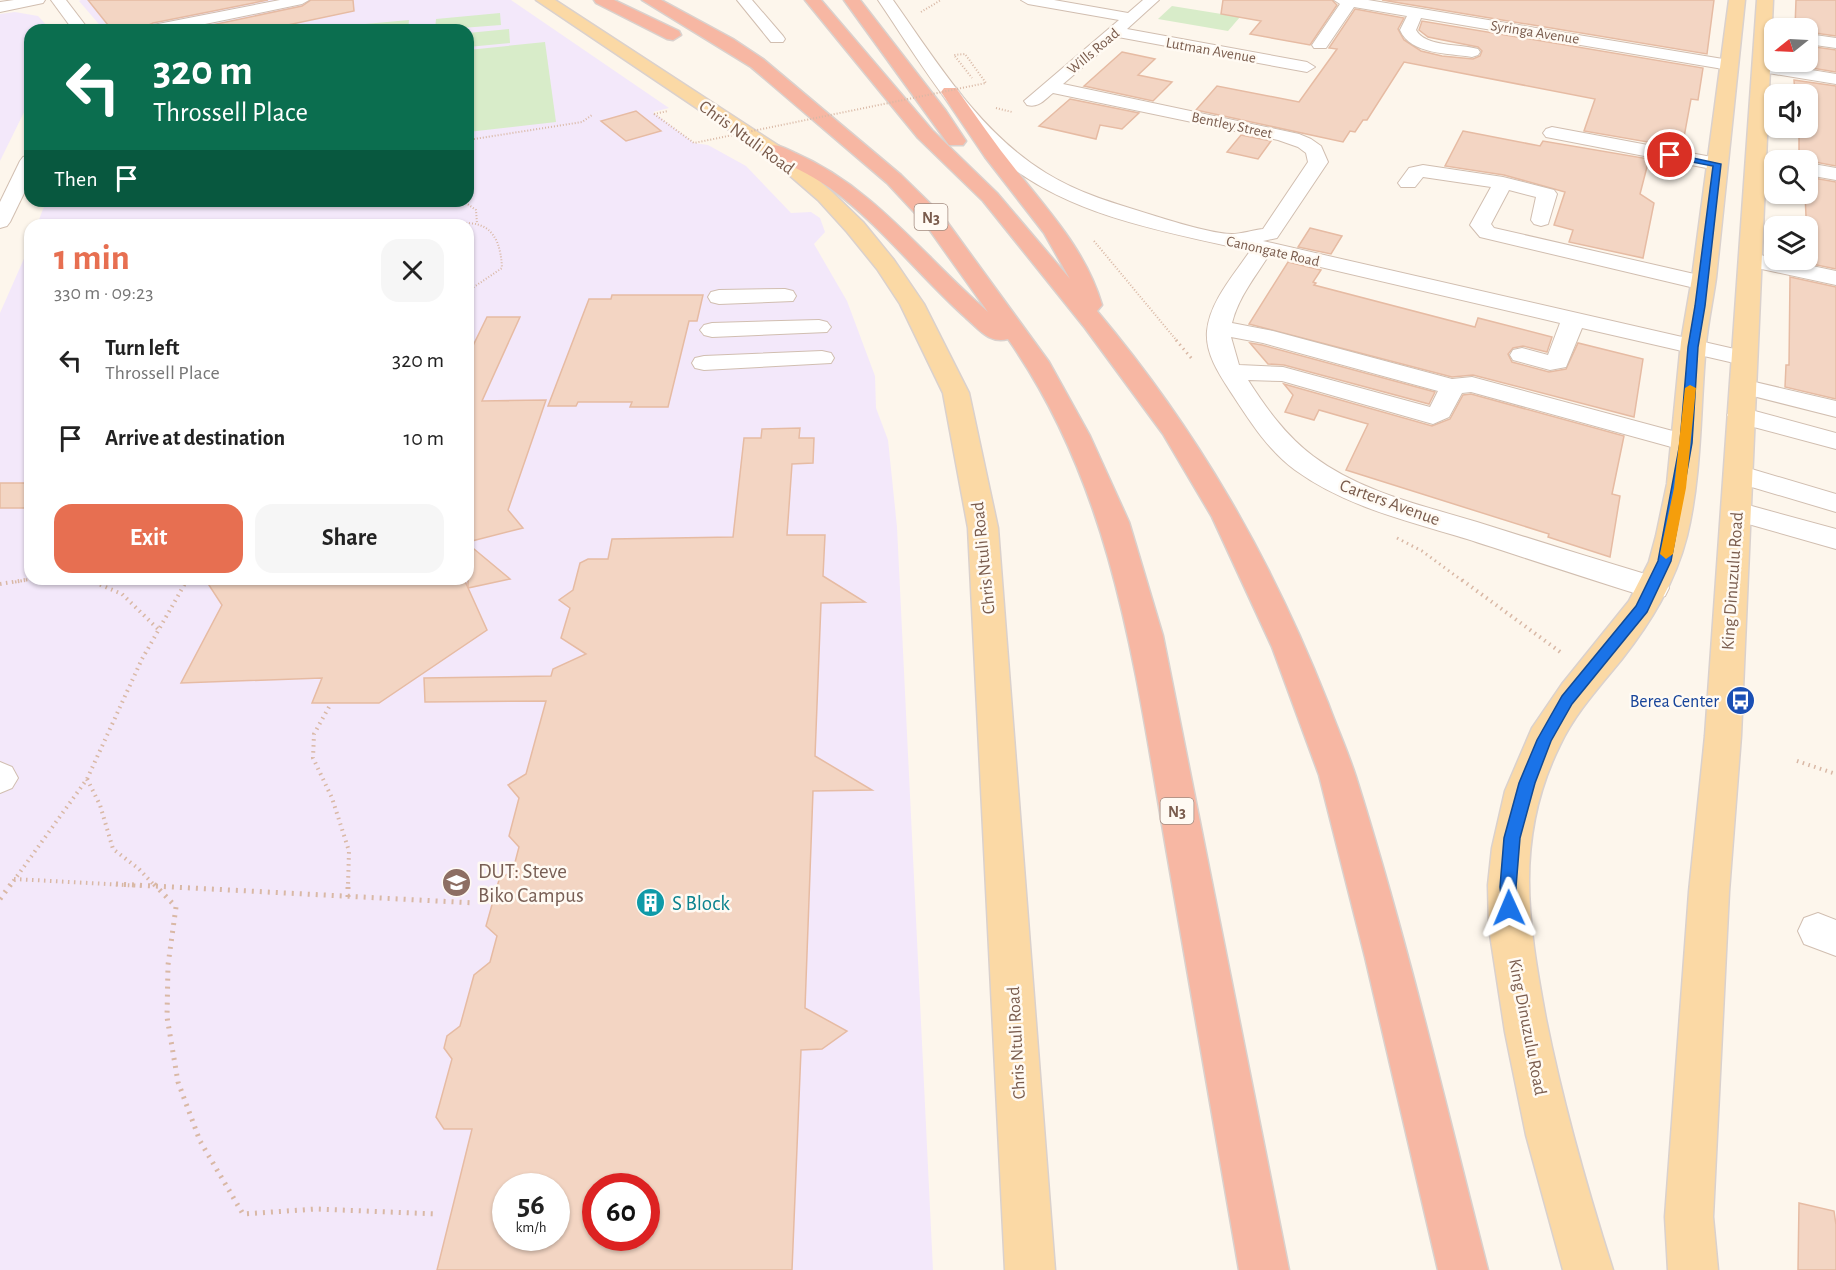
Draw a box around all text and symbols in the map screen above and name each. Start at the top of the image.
street label: Syringa Avenue [1489,18,1580,47]
north arrow [1764,18,1818,72]
map controls [1764,18,1818,270]
street label: Wills Road [1065,25,1122,77]
street label: Lutman Avenue [1165,35,1257,66]
icon: left [54,48,132,126]
text: 320 m [153,50,253,92]
button: sound [1764,84,1818,138]
street label: Chris Ntuli Road [695,97,797,178]
text: Throssell Place [153,99,308,126]
street label: Bentley Street [1190,110,1274,141]
pin [1644,129,1695,180]
icon: arrive [1653,138,1686,171]
button: search [1764,150,1818,204]
icon: arrive [110,162,143,195]
text: Then [54,168,98,190]
road number: N3 [914,204,948,230]
button: layers [1764,216,1818,270]
street label: Canongate Road [1225,233,1321,270]
button: close [381,239,444,302]
text: 1 min [54,240,130,276]
text: 330 m · 09:23 [54,283,153,303]
text: Turn left [105,337,179,359]
icon: left [54,344,87,377]
text: 320 m [392,349,444,371]
text: Throssell Place [105,363,220,383]
icon: arrive [54,422,87,455]
text: Arrive at destination [105,427,285,449]
text: 10 m [404,427,444,449]
street label: Carters Avenue [1337,477,1442,529]
street label: Chris Ntuli Road [969,501,999,615]
button: Exit [54,504,243,573]
button: Share [255,504,444,573]
street label: King Dinuzulu Road [1719,511,1747,651]
bus stop icon: Berea Center [1724,685,1756,717]
place label: Berea Center [1630,693,1719,711]
road number: N3 [1160,798,1194,824]
place label: DUT: Steve Biko Campus [478,861,584,906]
school or university icon: DUT: Steve Biko Campus [441,867,473,899]
position arrow [1477,876,1541,940]
building icon: S Block [635,887,667,919]
place label: S Block [672,893,730,914]
street label: King Dinuzulu Road [1505,957,1549,1097]
street label: Chris Ntuli Road [1005,986,1029,1100]
speed limit sign: 60 [582,1173,660,1251]
text: 56 [517,1190,545,1220]
text: km/h [516,1220,546,1235]

